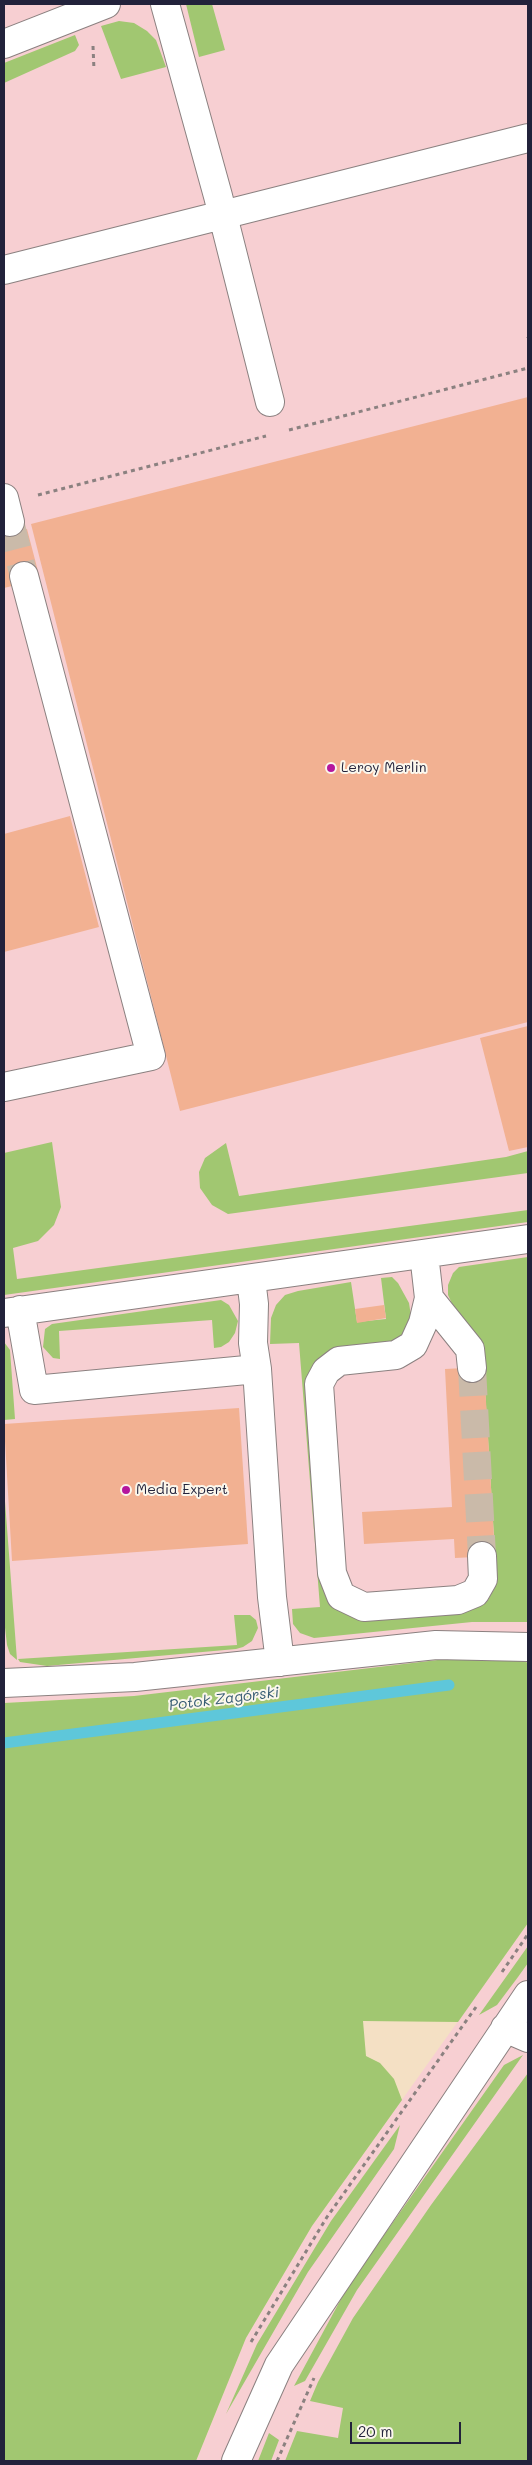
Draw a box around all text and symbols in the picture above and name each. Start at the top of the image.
place label: Leroy Merlin [341,760,427,776]
marker: Leroy Merlin [325,762,337,774]
place label: Media Expert [136,1482,228,1498]
marker: Media Expert [120,1484,132,1496]
water label: Potok Zagórski [168,1683,280,1715]
scale bar [352,2412,463,2444]
text: 20 m [358,2421,392,2441]

